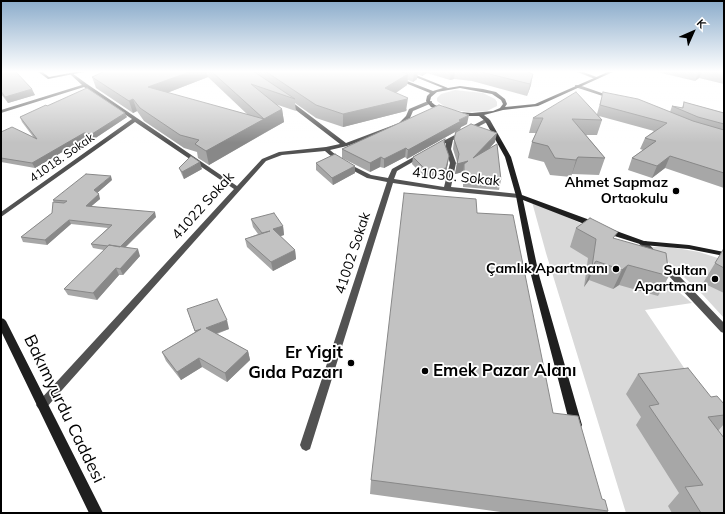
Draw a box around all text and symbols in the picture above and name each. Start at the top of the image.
north arrow [673,12,713,52]
text: K [694,16,709,31]
street label: 41018. Sokak [27,130,97,186]
street label: 41030. Sokak [411,164,501,190]
street label: 41022 Sokak [168,169,238,243]
place label: Ahmet Sapmaz Ortaokulu [565,175,668,208]
marker: Ahmet Sapmaz Ortaokulu [671,186,681,196]
street label: 41002 Sokak [332,210,374,296]
place label: Çamlık Apartmanı [486,261,608,277]
place label: Sultan Apartmanı [635,263,707,296]
marker: Çamlık Apartmanı [611,264,621,274]
marker: Sultan Apartmanı [710,274,720,284]
street label: Bakımyurdu Caddesi [19,332,109,486]
place label: Er Yigit Gıda Pazarı [248,343,343,383]
marker: Er Yigit Gıda Pazarı [346,358,356,368]
place label: Emek Pazar Alanı [433,361,576,381]
marker: Emek Pazar Alanı [420,366,430,376]

